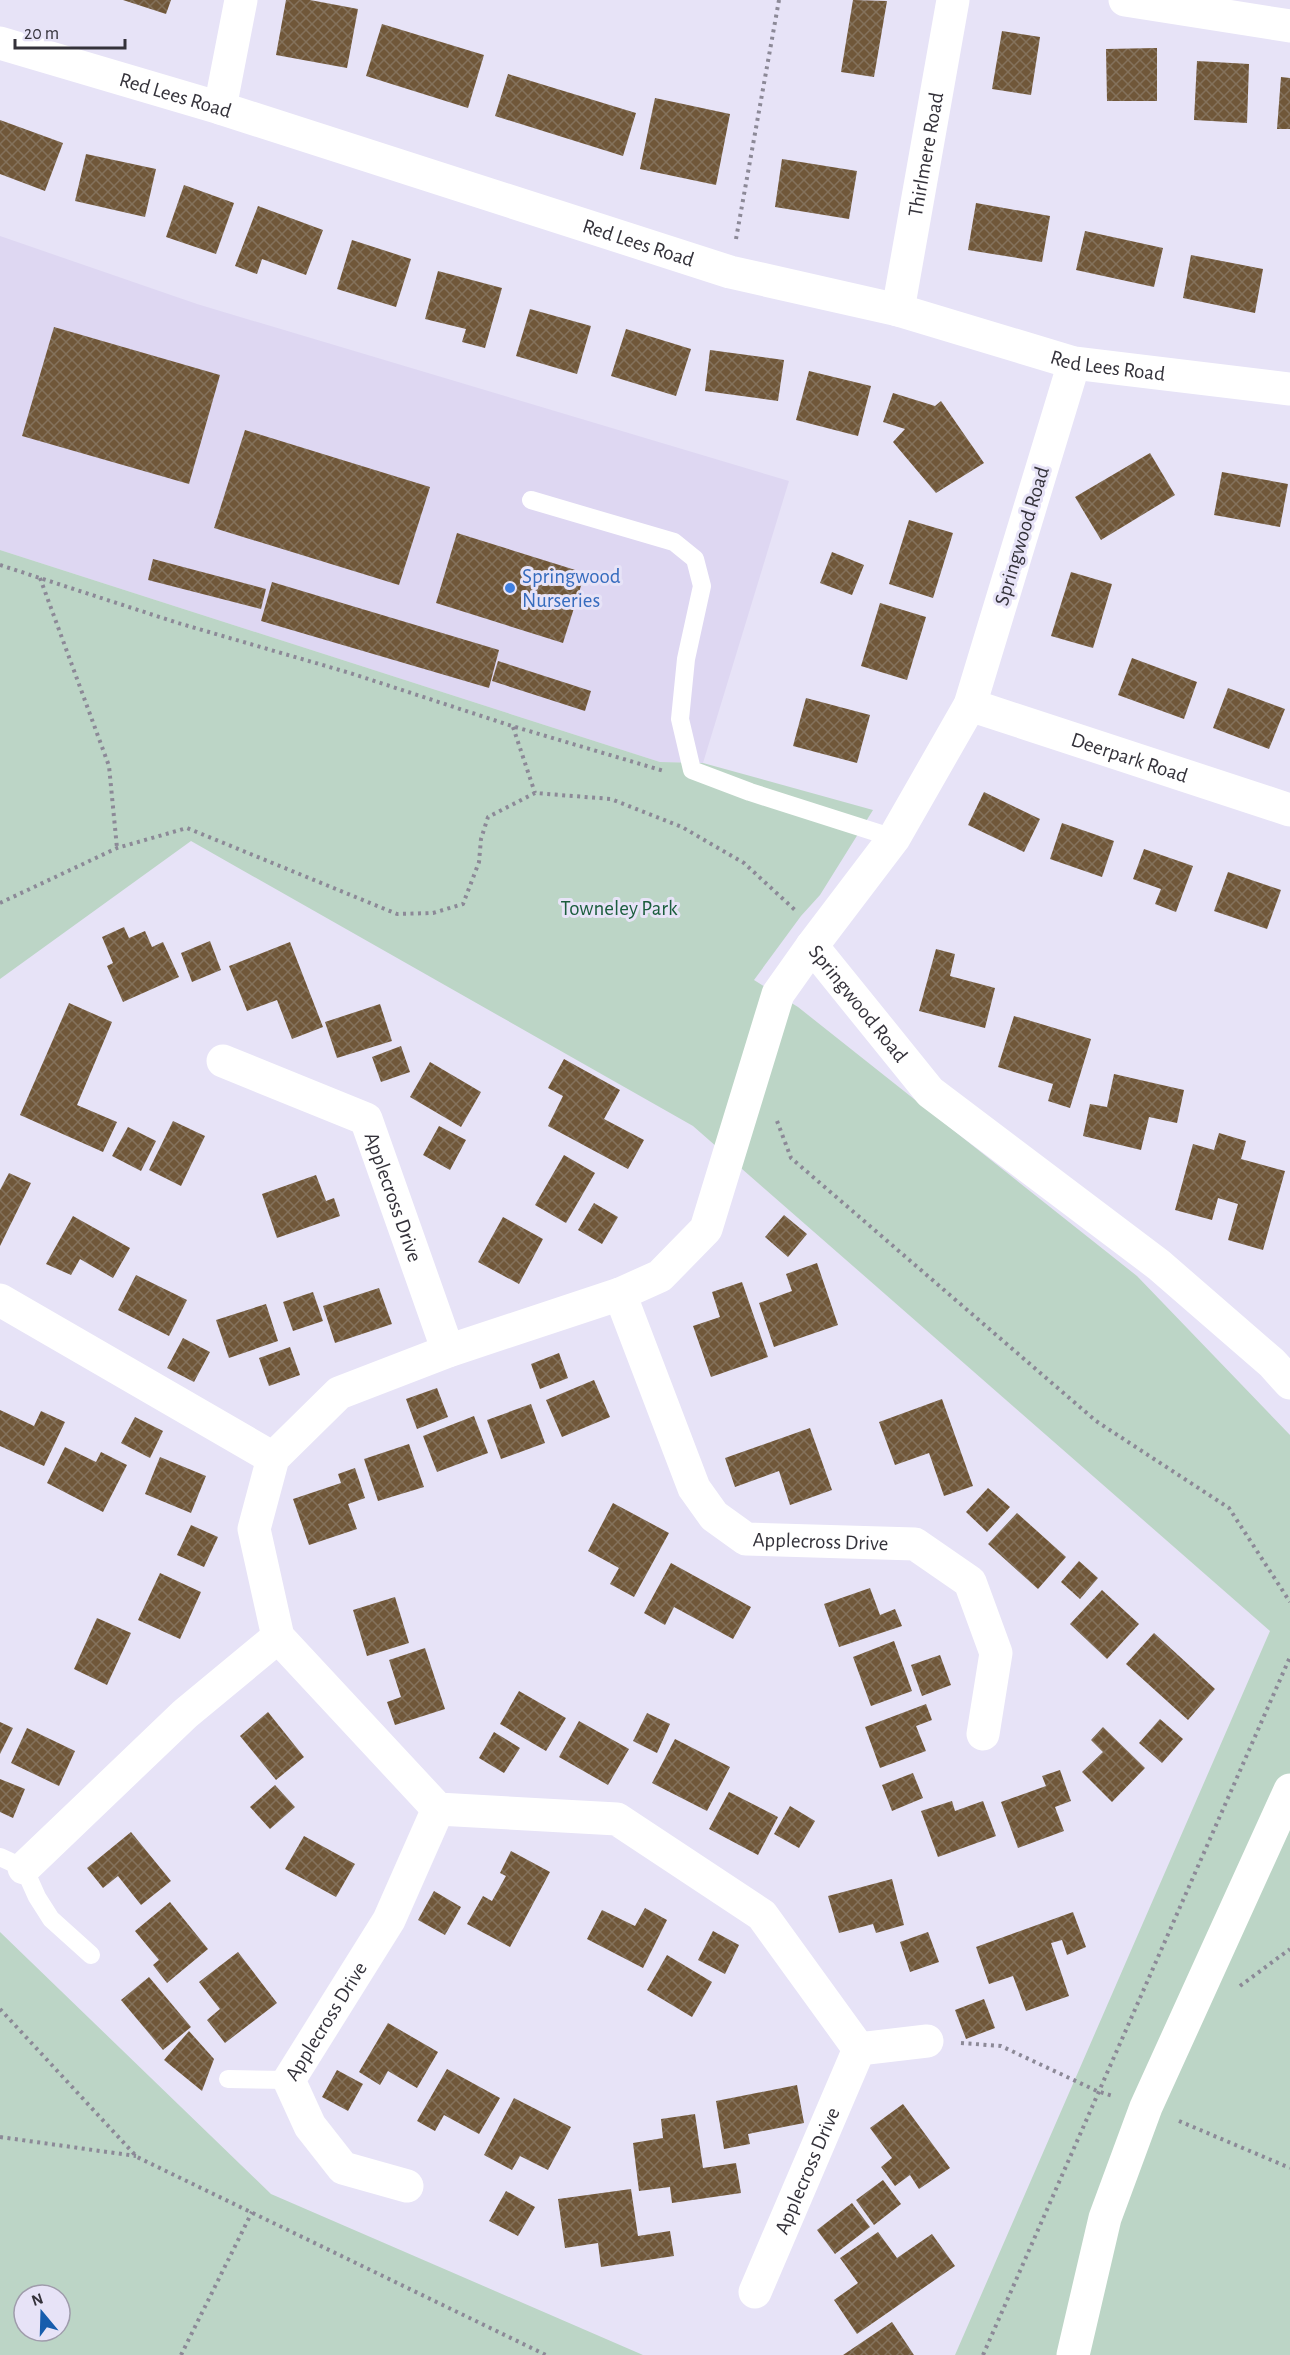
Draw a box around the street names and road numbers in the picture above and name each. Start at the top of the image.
street label: Red Lees Road [117,68,234,122]
street label: Thirlmere Road [904,90,947,218]
street label: Red Lees Road [580,215,697,270]
street label: Red Lees Road [1048,346,1166,384]
street label: Springwood Road [991,464,1053,608]
street label: Deerpark Road [1069,728,1191,786]
street label: Springwood Road [805,941,912,1066]
street label: Applecross Drive [361,1129,426,1264]
street label: Applecross Drive [752,1529,889,1554]
street label: Applecross Drive [281,1958,371,2084]
street label: Applecross Drive [771,2104,843,2237]

